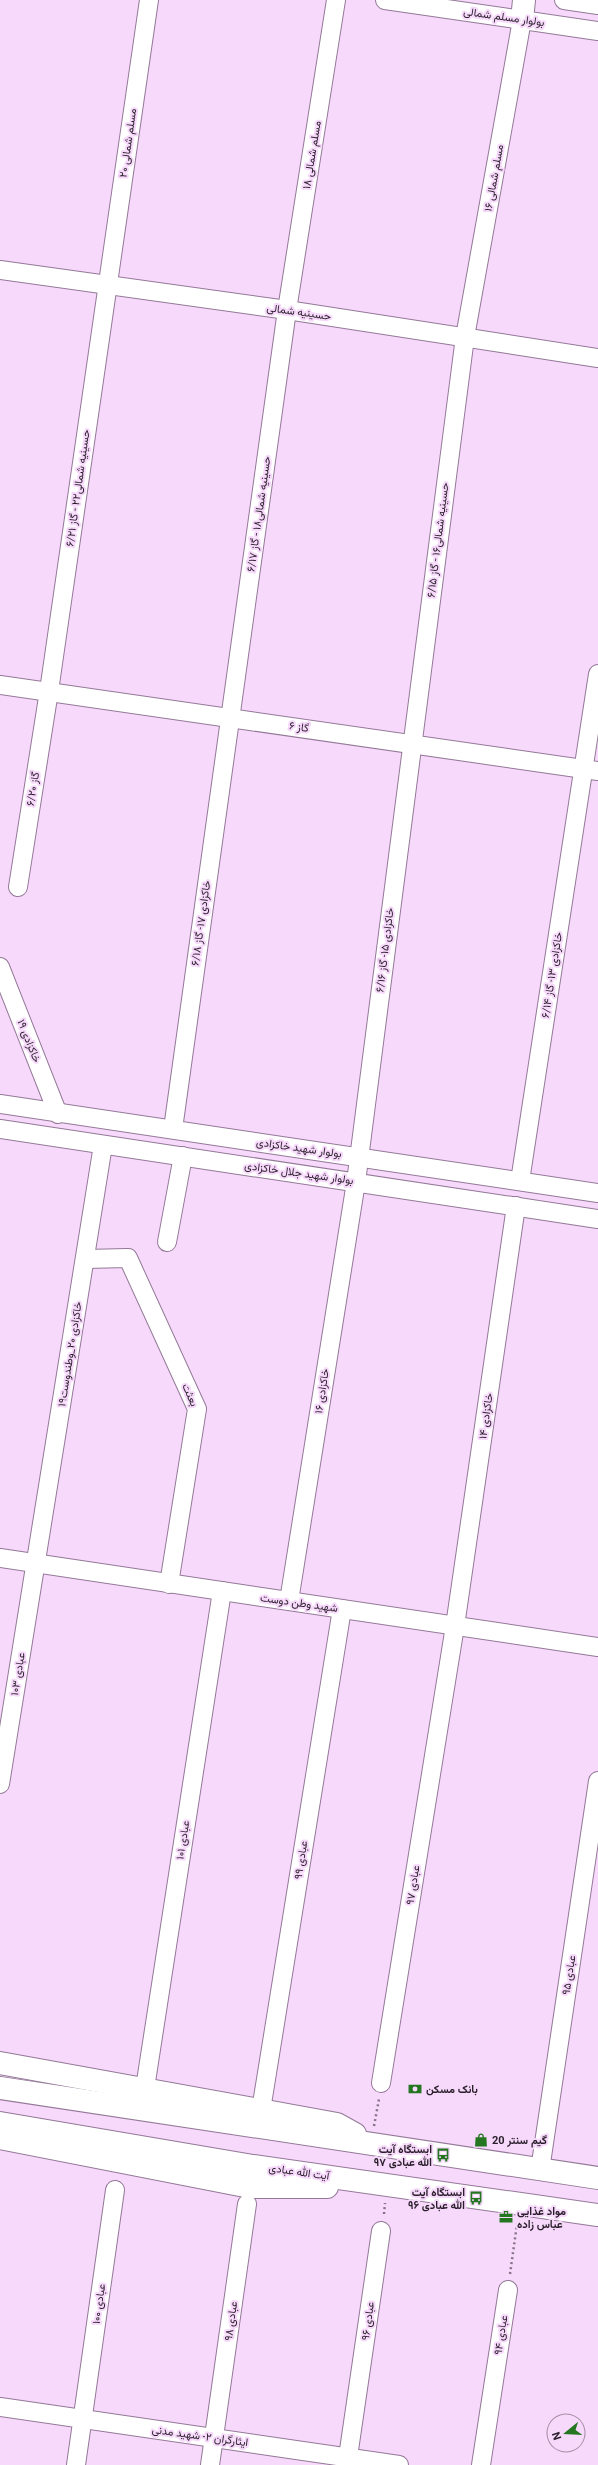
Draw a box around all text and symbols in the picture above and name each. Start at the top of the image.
street label: بولوار مسلم شمالی [462,5,545,30]
street label: مسلم شمالی ۲۰ [117,107,140,179]
street label: مسلم شمالی ۱۸ [300,120,325,190]
street label: مسلم شمالی ۱۶ [482,143,507,213]
street label: حسینیه شمالی [266,301,332,323]
street label: حسینیه شمالی۲۲ - گاز ۶/۲۱ [63,429,93,547]
street label: حسینیه شمالی۱۸ - گاز ۶/۱۷ [244,455,274,573]
street label: حسینیه شمالی۱۶ - گاز ۶/۱۵ [424,482,452,598]
street label: گاز ۶ [288,719,310,735]
street label: گاز ۶/۲۰ [24,771,42,807]
street label: خاکزادی ۱۷- گاز ۶/۱۸ [189,879,213,967]
street label: خاکزادی ۱۵- گاز ۶/۱۶ [373,907,397,993]
street label: خاکزادی ۱۳- گاز ۶/۱۴ [539,931,565,1019]
street label: خاکزادی ۱۹ [14,1018,44,1064]
street label: بولوار شهید خاکزادی [255,1136,343,1160]
street label: بولوار شهید جلال خاکزادی [244,1159,354,1187]
street label: خاکزادی ۲۰_وطندوست۱۹ [55,1301,85,1407]
street label: خاکزادی ۱۶ [312,1368,332,1414]
street label: بعثت [179,1382,201,1408]
street label: خاکزادی ۱۴ [476,1392,496,1440]
street label: شهید وطن دوست [259,1591,339,1615]
street label: عبادی ۱۰۳ [8,1651,28,1696]
street label: عبادی ۱۰۱ [174,1819,193,1860]
street label: عبادی ۹۹ [292,1840,310,1880]
street label: عبادی ۹۷ [403,1864,423,1906]
street label: عبادی ۹۵ [559,1954,579,1996]
bank icon: بانک مسکن [407,2081,423,2097]
place label: بانک مسکن [426,2083,478,2096]
shop icon: گیم سنتر 20 [473,2132,489,2148]
place label: گیم سنتر 20 [492,2134,547,2148]
place label: ایستگاه آیت الله عبادی ۹۷ [374,2143,432,2169]
bus stop icon: ایستگاه آیت الله عبادی ۹۷ [435,2147,451,2163]
street label: آیت الله عبادی [268,2161,332,2183]
place label: ایستگاه آیت الله عبادی ۹۶ [408,2186,465,2212]
bus stop icon: ایستگاه آیت الله عبادی ۹۶ [468,2190,484,2206]
place label: مواد غذایی عباس زاده [517,2205,566,2231]
office icon: مواد غذایی عباس زاده [498,2209,514,2225]
street label: عبادی ۱۰۰ [90,2283,108,2325]
street label: عبادی ۹۸ [222,2300,240,2342]
street label: عبادی ۹۶ [359,2301,377,2341]
street label: عبادی ۹۴ [491,2314,511,2356]
north arrow [546,2413,586,2453]
street label: ایثارگران ۲- شهید مدنی [151,2423,249,2449]
text: N [550,2430,564,2442]

